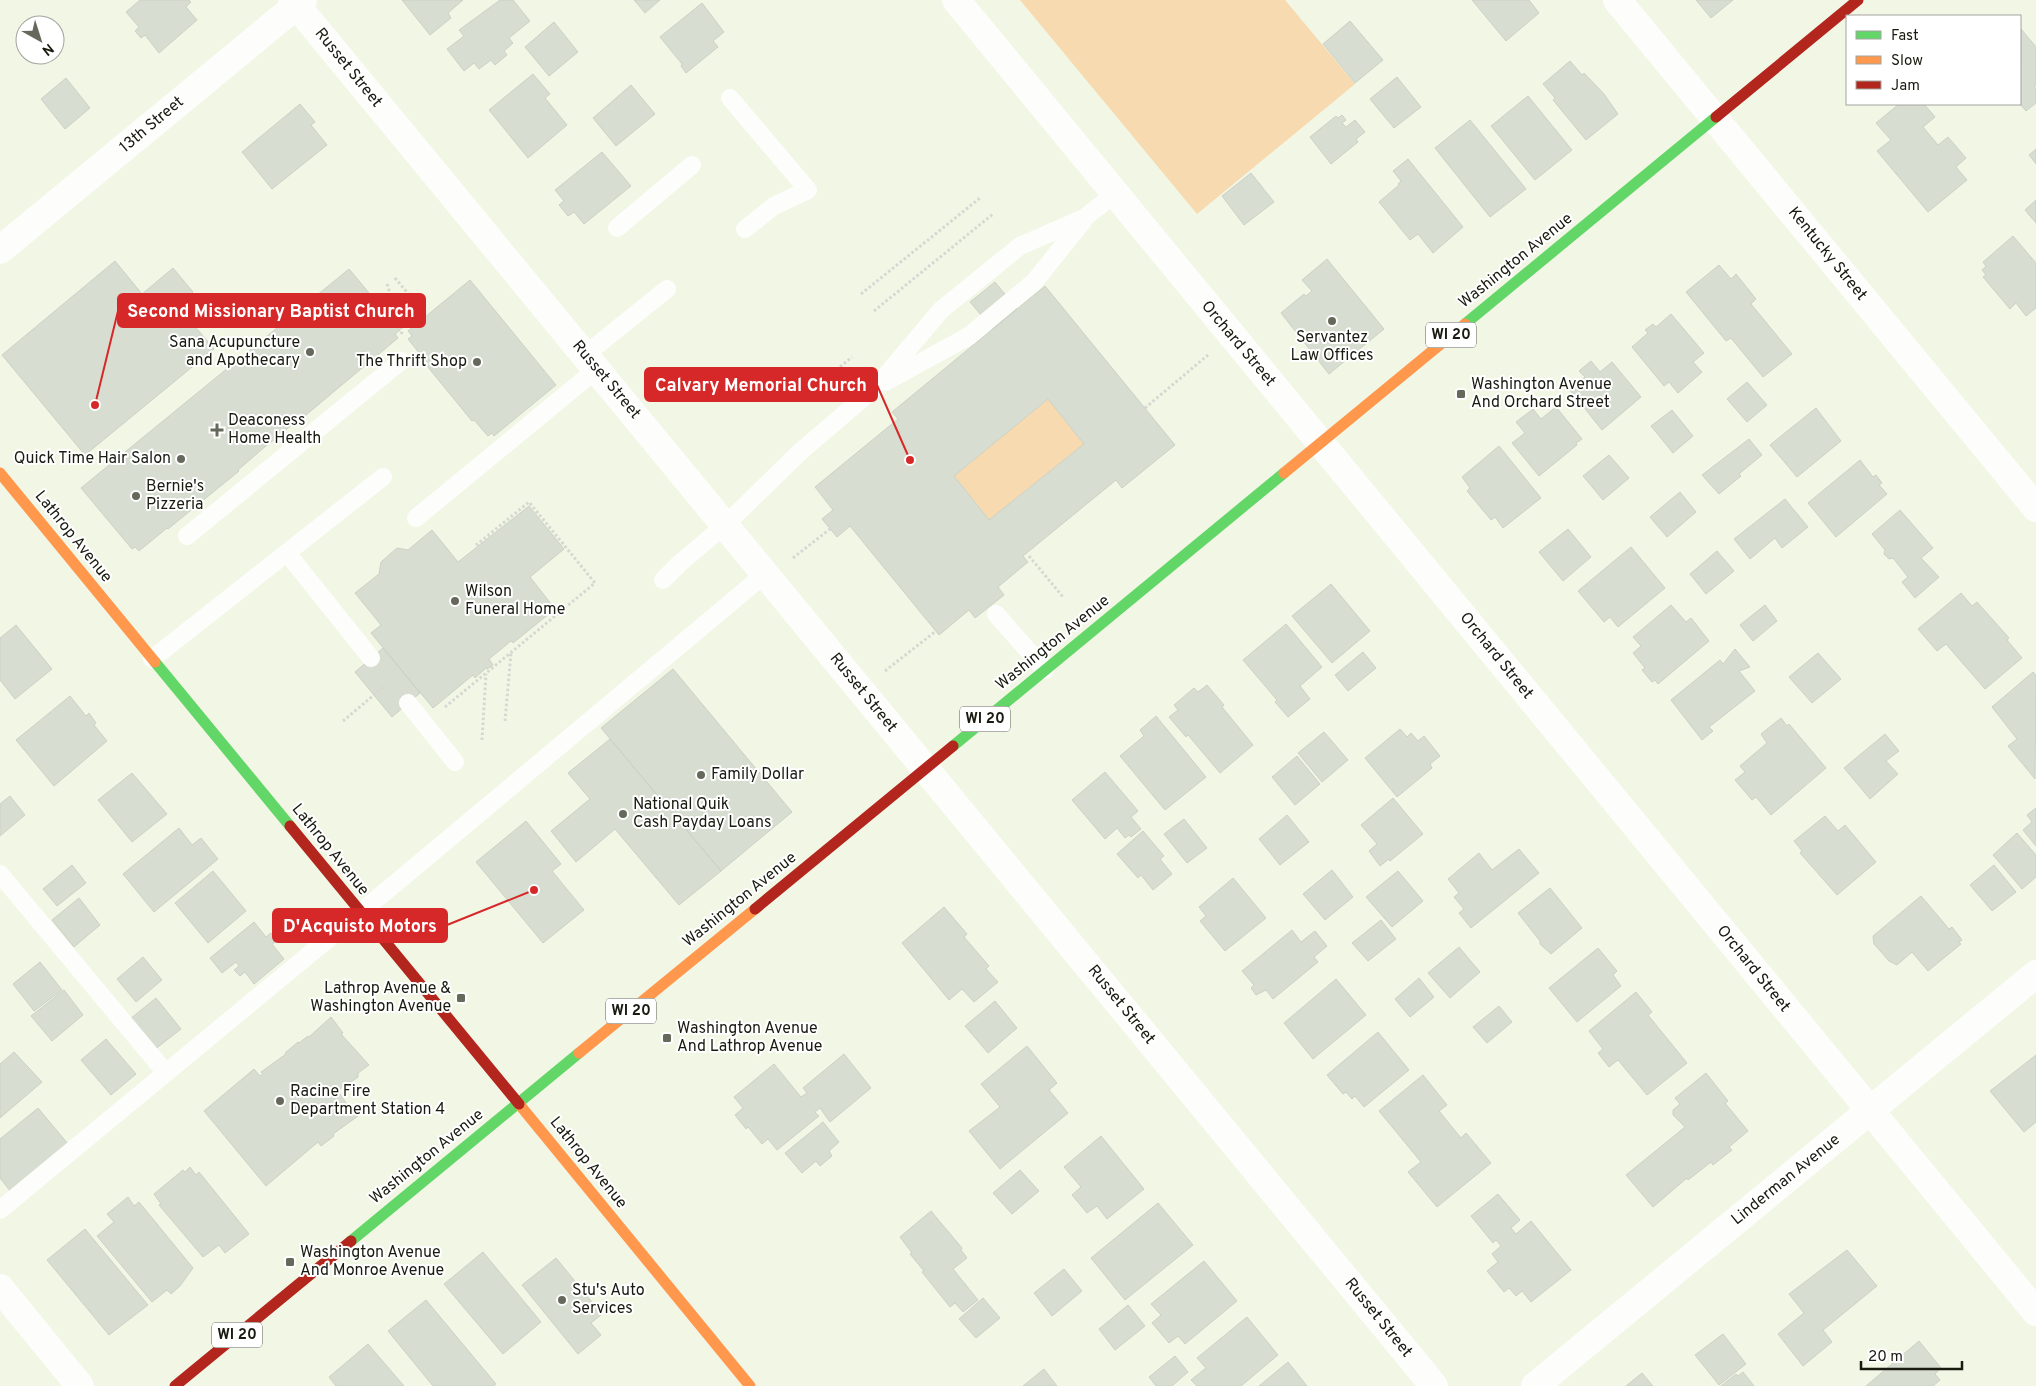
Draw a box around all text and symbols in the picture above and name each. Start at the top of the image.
north arrow [15,15,65,65]
legend [1846,15,2021,105]
street label: Russet Street [310,24,386,112]
text: Fast [1891,27,1919,46]
text: N [38,39,56,59]
text: Slow [1891,52,1923,71]
text: Jam [1891,77,1920,96]
street label: 13th Street [116,92,188,158]
street label: Kentucky Street [1783,203,1871,305]
street label: Washington Avenue [1455,209,1577,313]
callout: Second Missionary Baptist Church [118,294,425,327]
street label: Orchard Street [1196,297,1280,391]
text: Second Missionary Baptist Church [127,301,415,324]
marker: Servantez Law Offices [1326,315,1338,327]
road number: WI 20 [1426,322,1476,348]
place label: Servantez Law Offices [1290,328,1374,366]
place label: Sana Acupuncture and Apothecary [169,333,300,371]
street label: Russet Street [567,337,645,423]
marker: Sana Acupuncture and Apothecary [304,346,316,358]
place label: The Thrift Shop [356,352,467,372]
marker: The Thrift Shop [471,356,483,368]
callout: Calvary Memorial Church [645,368,877,401]
text: Calvary Memorial Church [655,375,867,398]
place label: Washington Avenue And Orchard Street [1471,375,1612,413]
marker: Washington Avenue And Orchard Street [1455,388,1467,400]
place label: Deaconess Home Health [228,411,321,449]
marker: Deaconess Home Health [210,423,224,437]
place label: Quick Time Hair Salon [14,449,171,469]
marker: Quick Time Hair Salon [175,453,187,465]
place label: Bernie's Pizzeria [146,477,204,515]
street label: Lathrop Avenue [30,487,116,587]
marker: Bernie's Pizzeria [130,490,142,502]
place label: Wilson Funeral Home [465,582,565,620]
street label: Washington Avenue [992,591,1114,695]
marker: Wilson Funeral Home [449,595,461,607]
street label: Orchard Street [1455,609,1537,703]
street label: Russet Street [825,649,901,737]
road number: WI 20 [960,706,1010,732]
place label: Family Dollar [711,765,804,785]
marker: Family Dollar [695,769,707,781]
place label: National Quik Cash Payday Loans [633,795,771,833]
street label: Lathrop Avenue [287,800,373,900]
marker: National Quik Cash Payday Loans [617,808,629,820]
street label: Washington Avenue [679,848,801,952]
callout: D'Acquisto Motors [273,909,447,942]
text: D'Acquisto Motors [283,916,437,939]
street label: Orchard Street [1712,922,1794,1016]
street label: Russet Street [1083,961,1159,1049]
place label: Lathrop Avenue & Washington Avenue [310,979,451,1017]
marker: Lathrop Avenue & Washington Avenue [455,992,467,1004]
road number: WI 20 [606,998,656,1024]
place label: Washington Avenue And Lathrop Avenue [677,1019,822,1057]
marker: Washington Avenue And Lathrop Avenue [661,1032,673,1044]
place label: Racine Fire Department Station 4 [290,1082,445,1120]
marker: Racine Fire Department Station 4 [274,1095,286,1107]
street label: Washington Avenue [366,1105,488,1209]
street label: Lathrop Avenue [545,1113,631,1213]
street label: Linderman Avenue [1728,1130,1844,1230]
place label: Washington Avenue And Monroe Avenue [300,1243,444,1281]
marker: Washington Avenue And Monroe Avenue [284,1256,296,1268]
street label: Russet Street [1340,1274,1416,1362]
place label: Stu's Auto Services [572,1281,645,1319]
marker: Stu's Auto Services [556,1294,568,1306]
road number: WI 20 [212,1322,262,1348]
scale bar [1861,1338,1962,1370]
text: 20 m [1868,1348,1903,1367]

